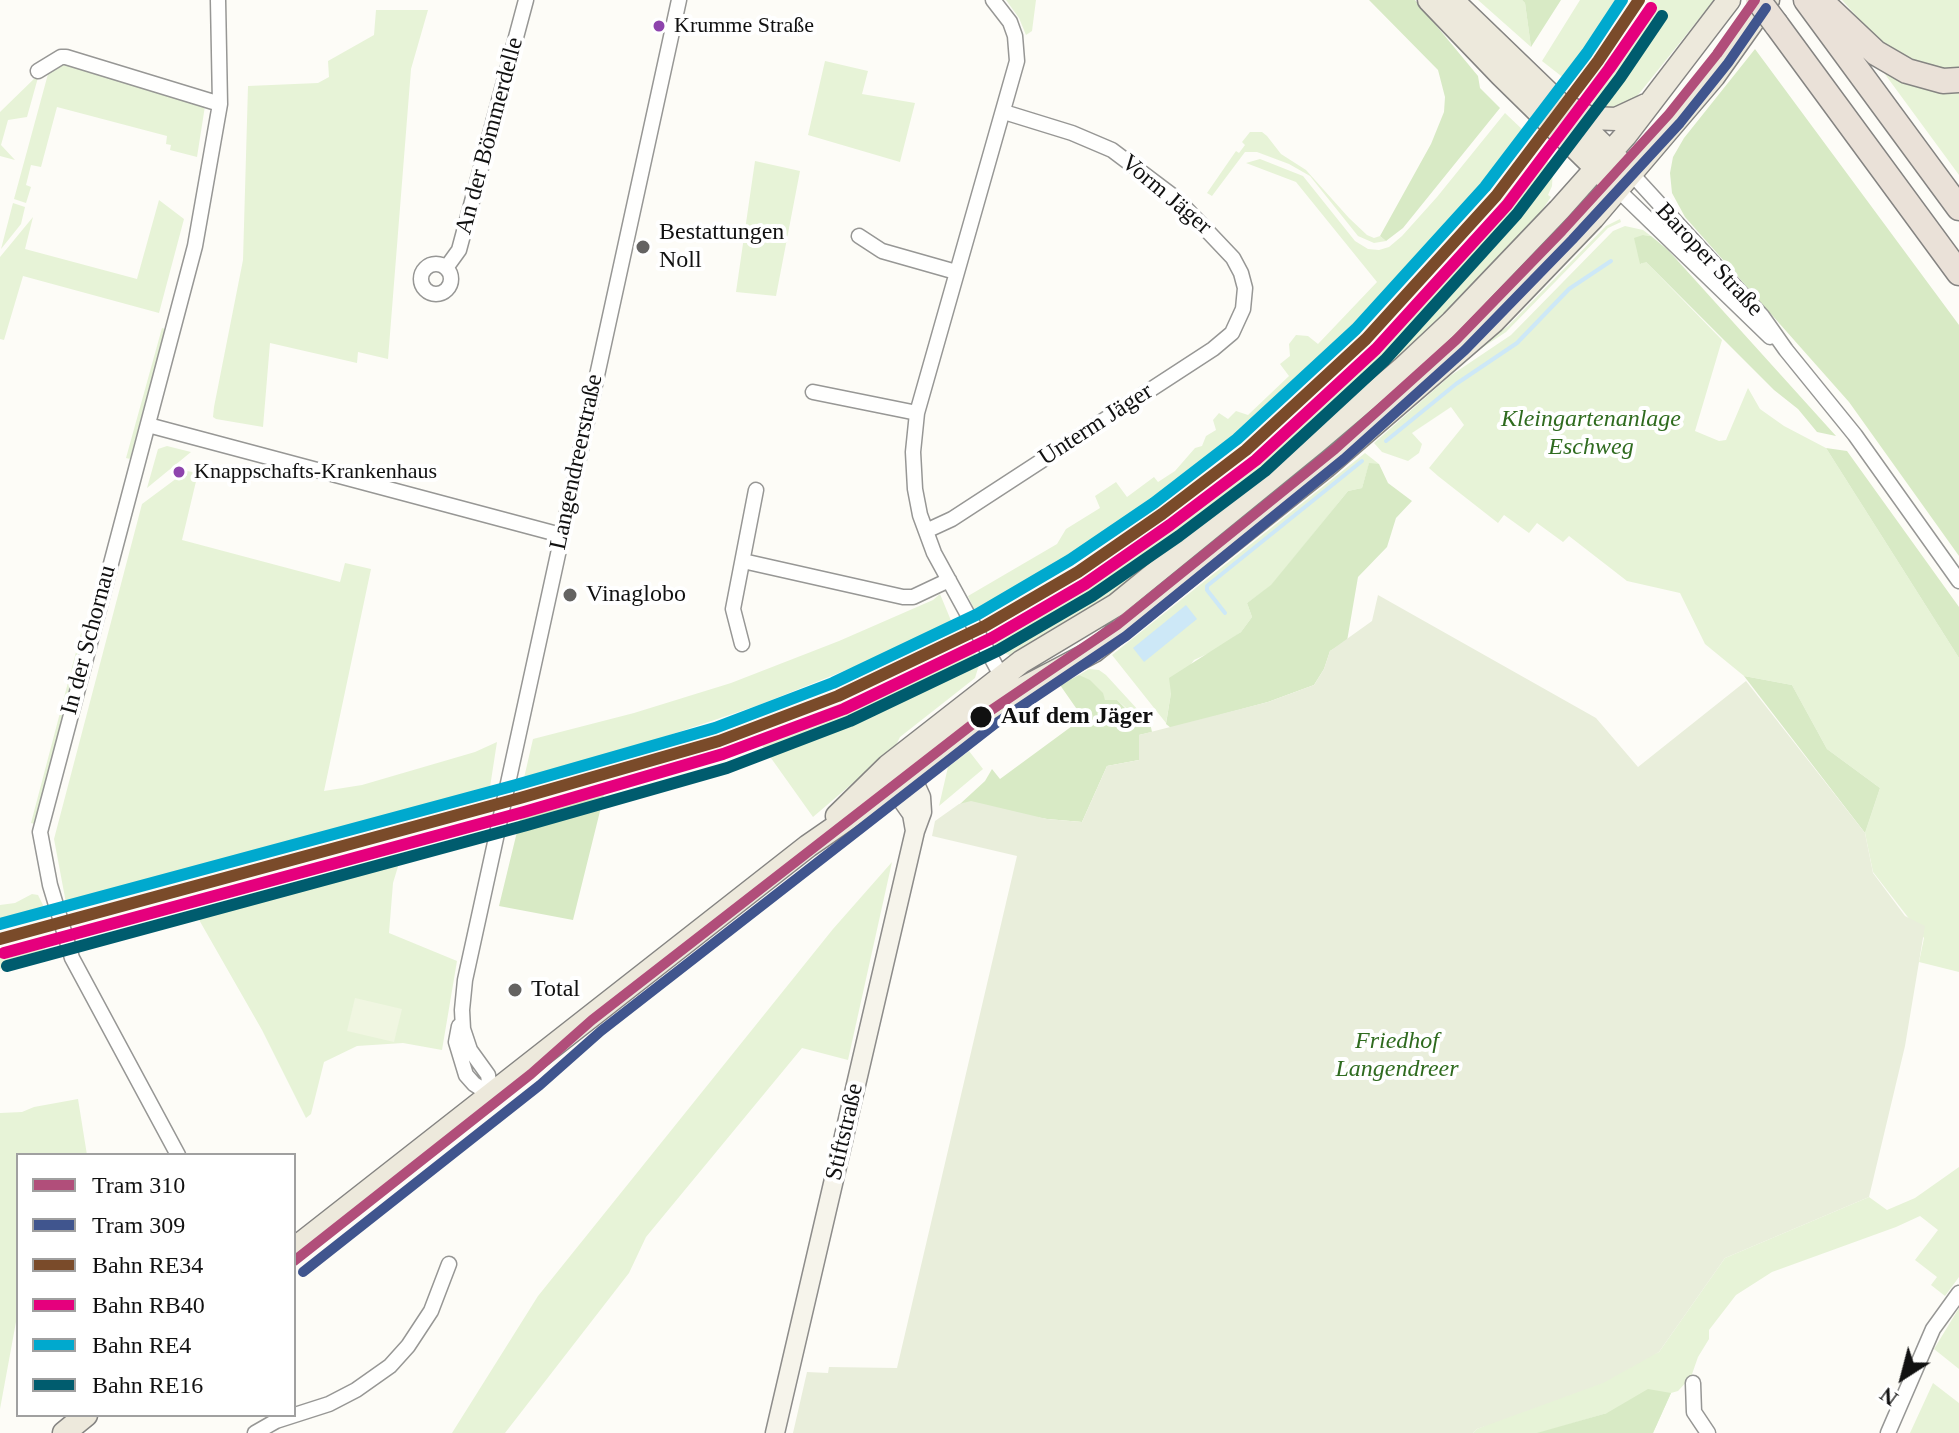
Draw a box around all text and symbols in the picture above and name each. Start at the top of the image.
place label: Krumme Straße [674,13,814,39]
marker: Krumme Straße [651,18,667,34]
street label: An der Bömmerdelle [450,34,530,238]
street label: Vorm Jäger [1115,149,1217,241]
street label: Baroper Straße [1649,197,1769,323]
place label: Bestattungen Noll [659,219,784,275]
marker: Bestattungen Noll [634,238,652,256]
street label: Langendreerstraße [544,372,610,552]
street label: Unterm Jäger [1034,378,1158,472]
park label: Kleingartenanlage Eschweg [1501,406,1681,462]
place label: Knappschafts-Krankenhaus [194,459,437,485]
marker: Knappschafts-Krankenhaus [171,464,187,480]
street label: In der Schornau [55,562,123,718]
place label: Vinaglobo [586,581,686,609]
marker: Vinaglobo [561,586,579,604]
place label: Auf dem Jäger [1001,703,1153,731]
marker: Auf dem Jäger [968,704,994,730]
place label: Total [531,976,580,1004]
marker: Total [506,981,524,999]
park label: Friedhof Langendreer [1335,1028,1459,1084]
street label: Stiftstraße [820,1081,870,1183]
legend [16,1153,296,1417]
text: Tram 310 [92,1172,185,1198]
text: Tram 309 [92,1212,185,1238]
text: Bahn RE34 [92,1252,203,1278]
text: Bahn RB40 [92,1292,205,1318]
text: Bahn RE4 [92,1332,191,1358]
north arrow [1863,1337,1943,1417]
text: Bahn RE16 [92,1372,203,1398]
text: N [1875,1382,1902,1412]

